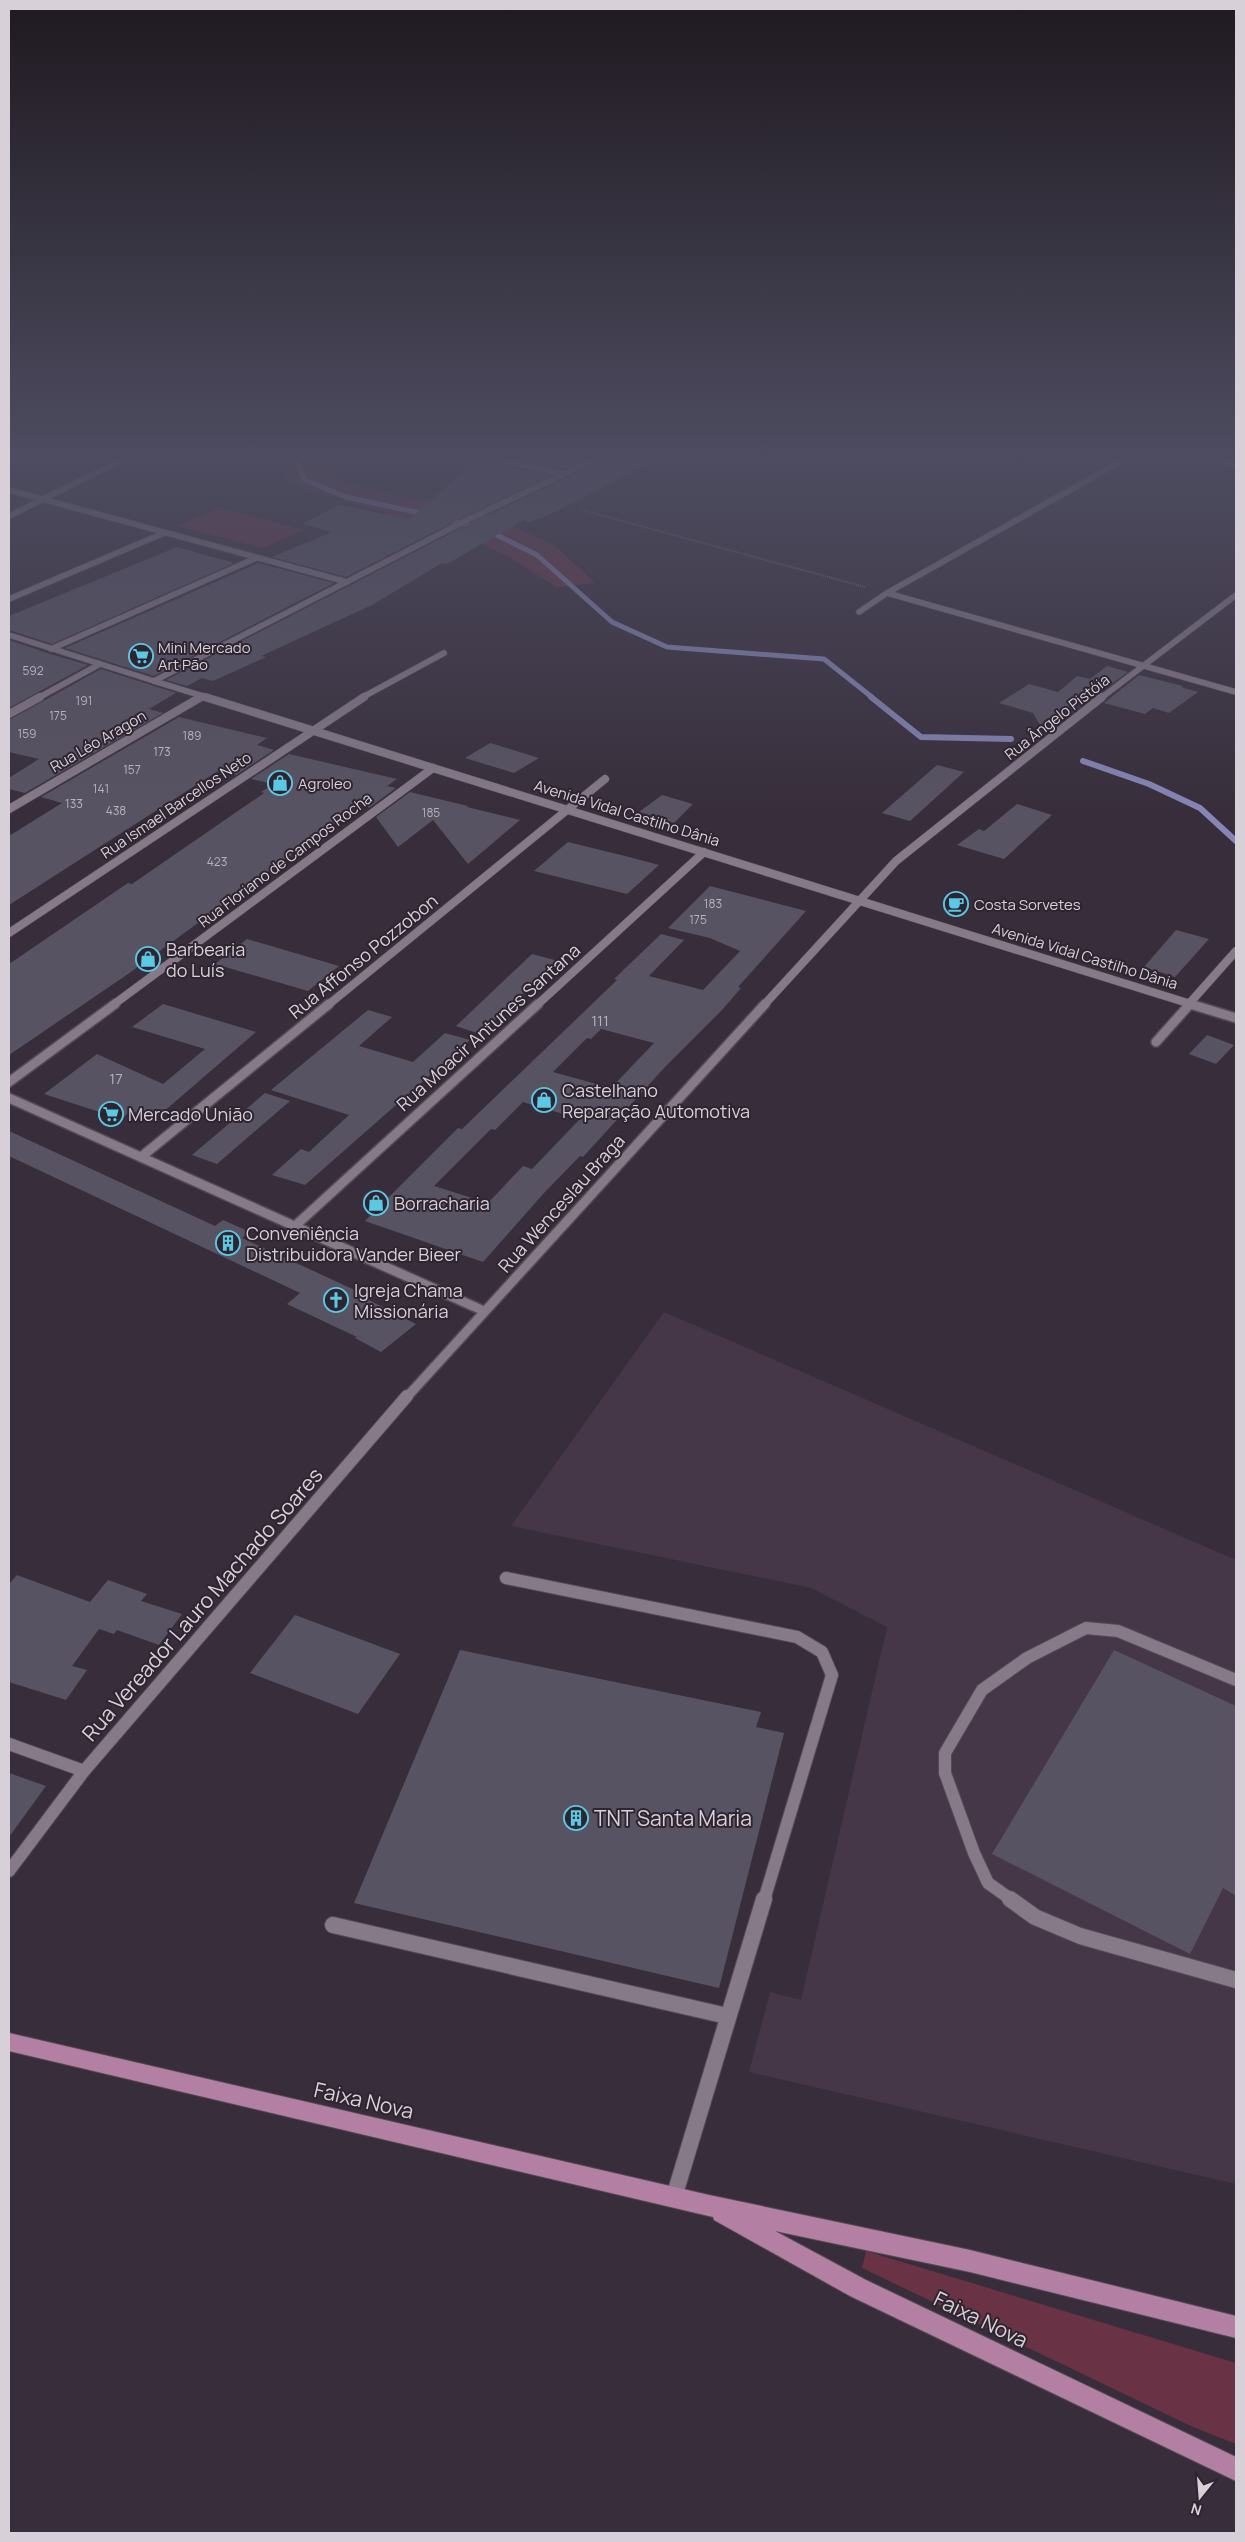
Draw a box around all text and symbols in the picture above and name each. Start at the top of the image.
place label: Mini Mercado Art Pão [158,637,251,675]
supermarket icon: Mini Mercado Art Pão [128,643,154,669]
house number: 592 [22,662,44,679]
street label: Rua Ângelo Pistóia [1000,669,1114,765]
house number: 191 [76,692,92,709]
street label: Rua Léo Aragon [46,705,150,777]
house number: 175 [49,707,67,724]
house number: 159 [17,725,37,742]
house number: 189 [182,727,202,744]
house number: 173 [153,743,171,760]
street label: Rua Ismael Barcellos Neto [97,747,255,863]
house number: 157 [123,761,141,778]
shop icon: Agroleo [267,770,293,796]
place label: Agroleo [298,773,352,794]
street label: Avenida Vidal Castilho Dânia [532,775,722,851]
house number: 141 [93,780,109,797]
street label: Rua Floriano de Campos Rocha [194,788,376,932]
house number: 133 [65,795,83,812]
house number: 438 [106,802,126,819]
house number: 185 [422,804,440,821]
house number: 423 [207,853,227,870]
street label: Rua Affonso Pozzobon [283,888,443,1024]
cafe icon: Costa Sorvetes [943,891,969,917]
place label: Costa Sorvetes [974,894,1081,915]
house number: 183 [704,895,722,912]
house number: 175 [689,911,707,928]
street label: Avenida Vidal Castilho Dânia [990,918,1180,994]
place label: Barbearia do Luís [166,937,245,982]
street label: Rua Moacir Antunes Santana [391,938,585,1116]
shop icon: Barbearia do Luís [135,946,161,972]
house number: 111 [591,1010,609,1031]
house number: 17 [109,1068,123,1089]
place label: Castelhano Reparação Automotiva [562,1078,750,1123]
shop icon: Castelhano Reparação Automotiva [531,1087,557,1113]
supermarket icon: Mercado União [98,1101,124,1127]
place label: Mercado União [128,1102,253,1126]
street label: Rua Wenceslau Braga [492,1129,630,1277]
shop icon: Borracharia [363,1190,389,1216]
place label: Borracharia [394,1191,490,1215]
place label: Conveniência Distribuidora Vander Bieer [246,1221,461,1266]
building icon: Conveniência Distribuidora Vander Bieer [215,1230,241,1256]
place label: Igreja Chama Missionária [354,1278,463,1323]
church icon: Igreja Chama Missionária [323,1287,349,1313]
street label: Rua Vereador Lauro Machado Soares [75,1461,329,1747]
place label: TNT Santa Maria [594,1804,752,1832]
building icon: TNT Santa Maria [563,1805,589,1831]
street label: Faixa Nova [311,2075,417,2125]
street label: Faixa Nova [929,2284,1033,2354]
north arrow [1175,2472,1225,2522]
text: N [1188,2499,1204,2520]

